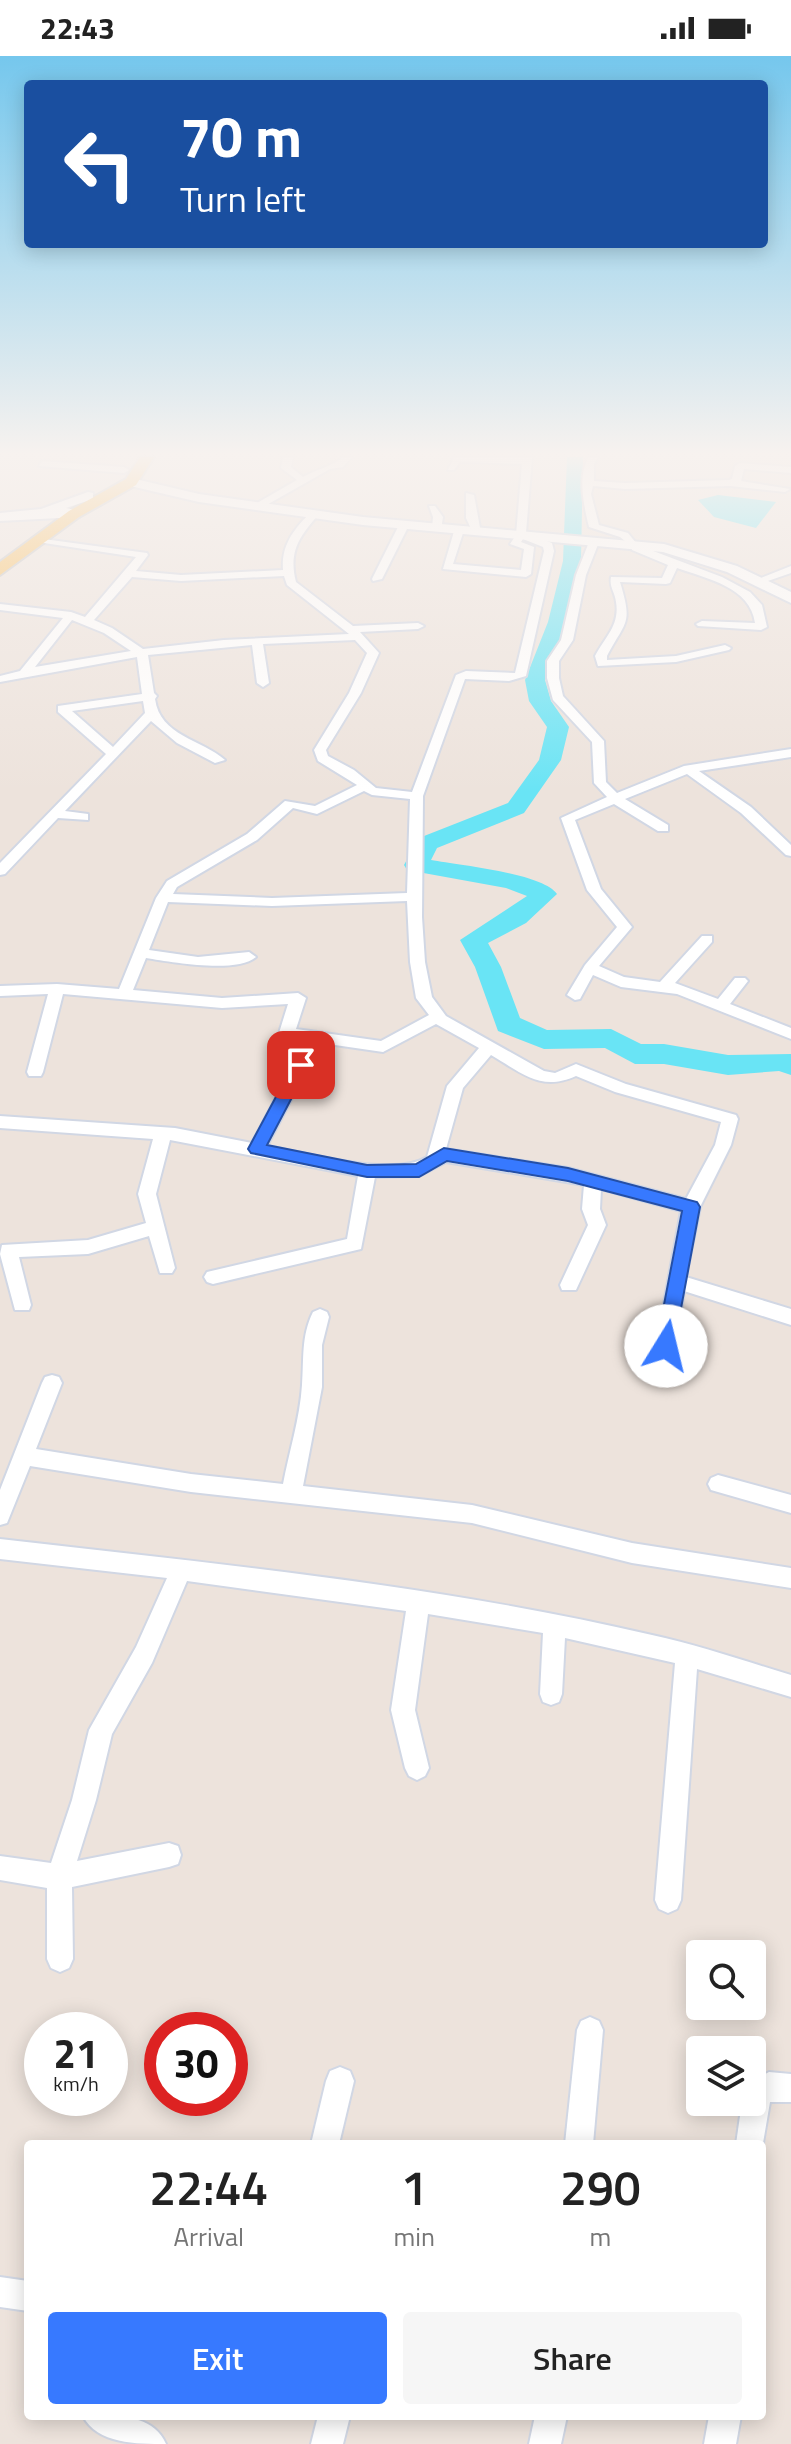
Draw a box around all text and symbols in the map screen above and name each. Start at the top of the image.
text: 22:43 [40,5,115,51]
text: 70 m [180,94,302,179]
icon: left [48,112,152,216]
text: Turn left [180,171,306,226]
pin [267,1031,335,1099]
icon: arrive [279,1043,323,1087]
position arrow [624,1304,708,1388]
map controls [686,1940,766,2116]
button: search [686,1940,766,2020]
speed limit sign: 30 [144,2012,248,2116]
text: 21 [54,2023,98,2084]
button: layers [686,2036,766,2116]
text: km/h [53,2068,99,2099]
text: 22:44 [149,2151,268,2224]
text: 1 [401,2151,428,2224]
text: 290 [560,2151,641,2224]
text: Arrival [173,2217,244,2256]
text: min [393,2217,435,2256]
text: m [590,2217,611,2256]
button: Exit [48,2312,387,2404]
button: Share [403,2312,742,2404]

